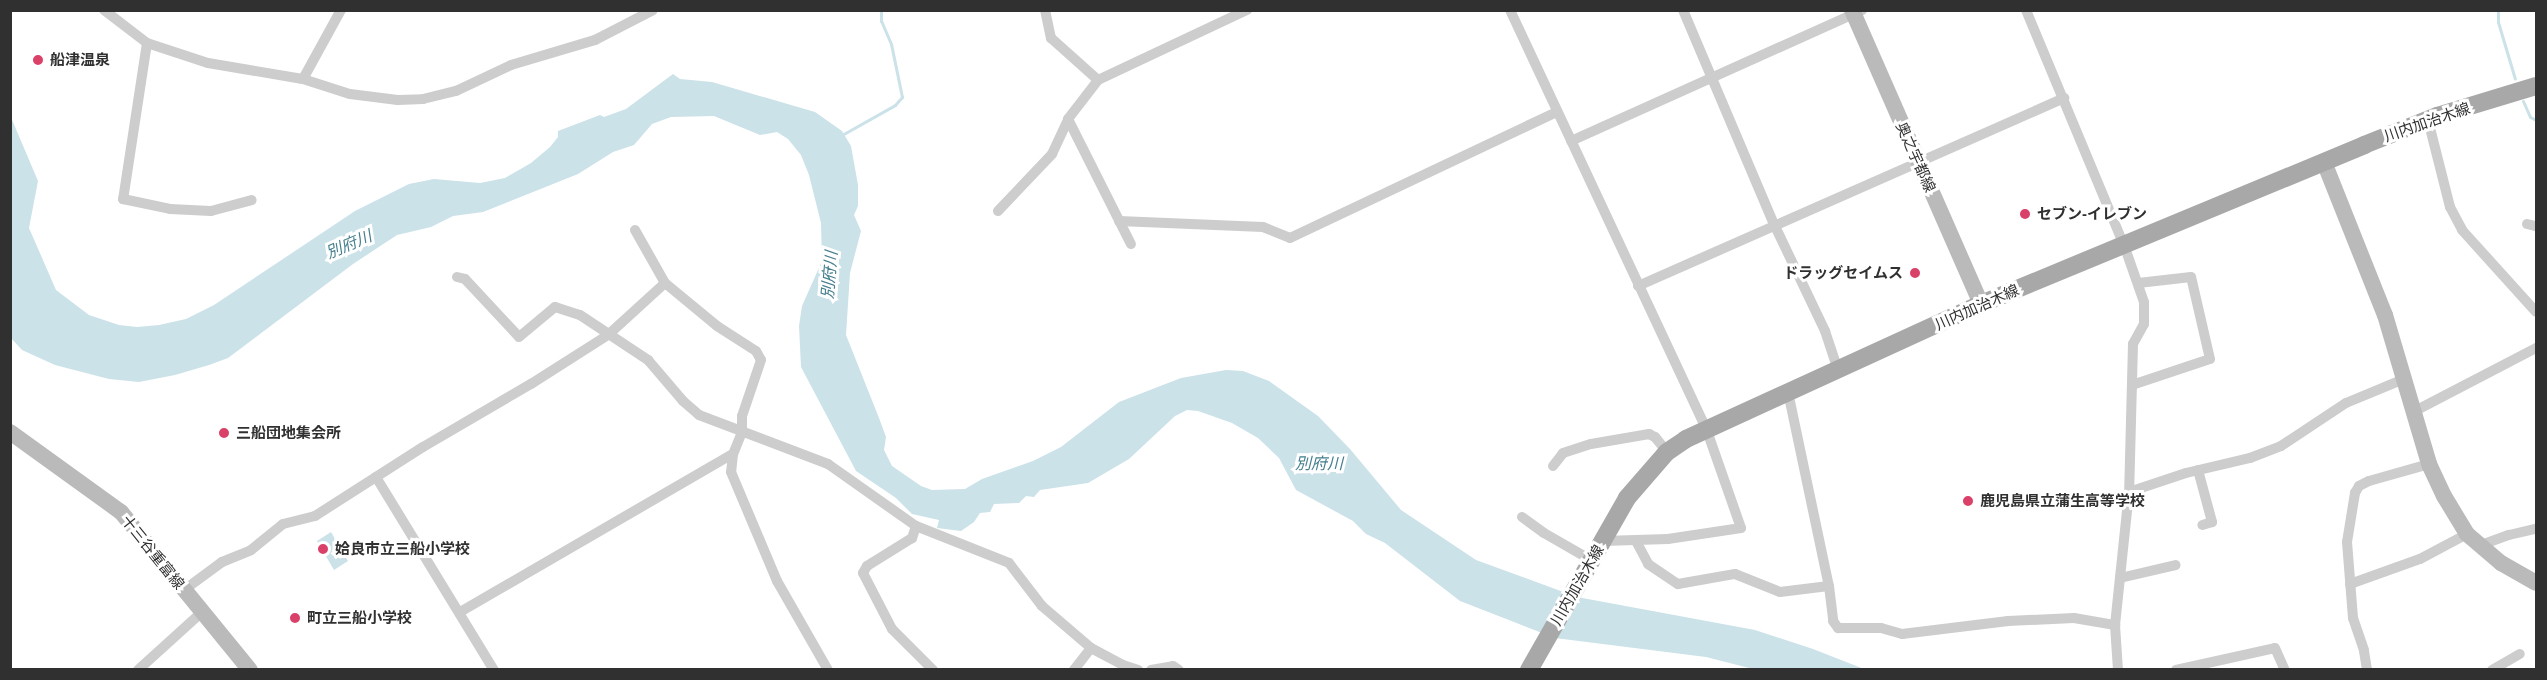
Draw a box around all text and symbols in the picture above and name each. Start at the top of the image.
place label: 船津温泉 [50,51,110,69]
marker: 船津温泉 [31,53,45,67]
street label: 川内加治木線 [2382,99,2472,145]
street label: 奥之宇都線 [1893,119,1939,195]
place label: セブン-イレブン [2037,205,2147,223]
marker: セブン-イレブン [2018,207,2032,221]
water label: 別府川 [323,227,375,263]
water label: 別府川 [818,250,842,300]
place label: ドラッグセイムス [1783,264,1903,282]
marker: ドラッグセイムス [1908,266,1922,280]
street label: 川内加治木線 [1932,280,2022,334]
place label: 三船団地集会所 [236,424,341,442]
marker: 三船団地集会所 [217,426,231,440]
water label: 別府川 [1295,454,1343,474]
place label: 鹿児島県立蒲生高等学校 [1980,492,2145,510]
marker: 鹿児島県立蒲生高等学校 [1961,494,1975,508]
street label: 十三谷重富線 [118,511,188,593]
place label: 姶良市立三船小学校 [335,540,470,558]
marker: 姶良市立三船小学校 [316,542,330,556]
street label: 川内加治木線 [1547,542,1607,628]
place label: 町立三船小学校 [307,609,412,627]
marker: 町立三船小学校 [288,611,302,625]

